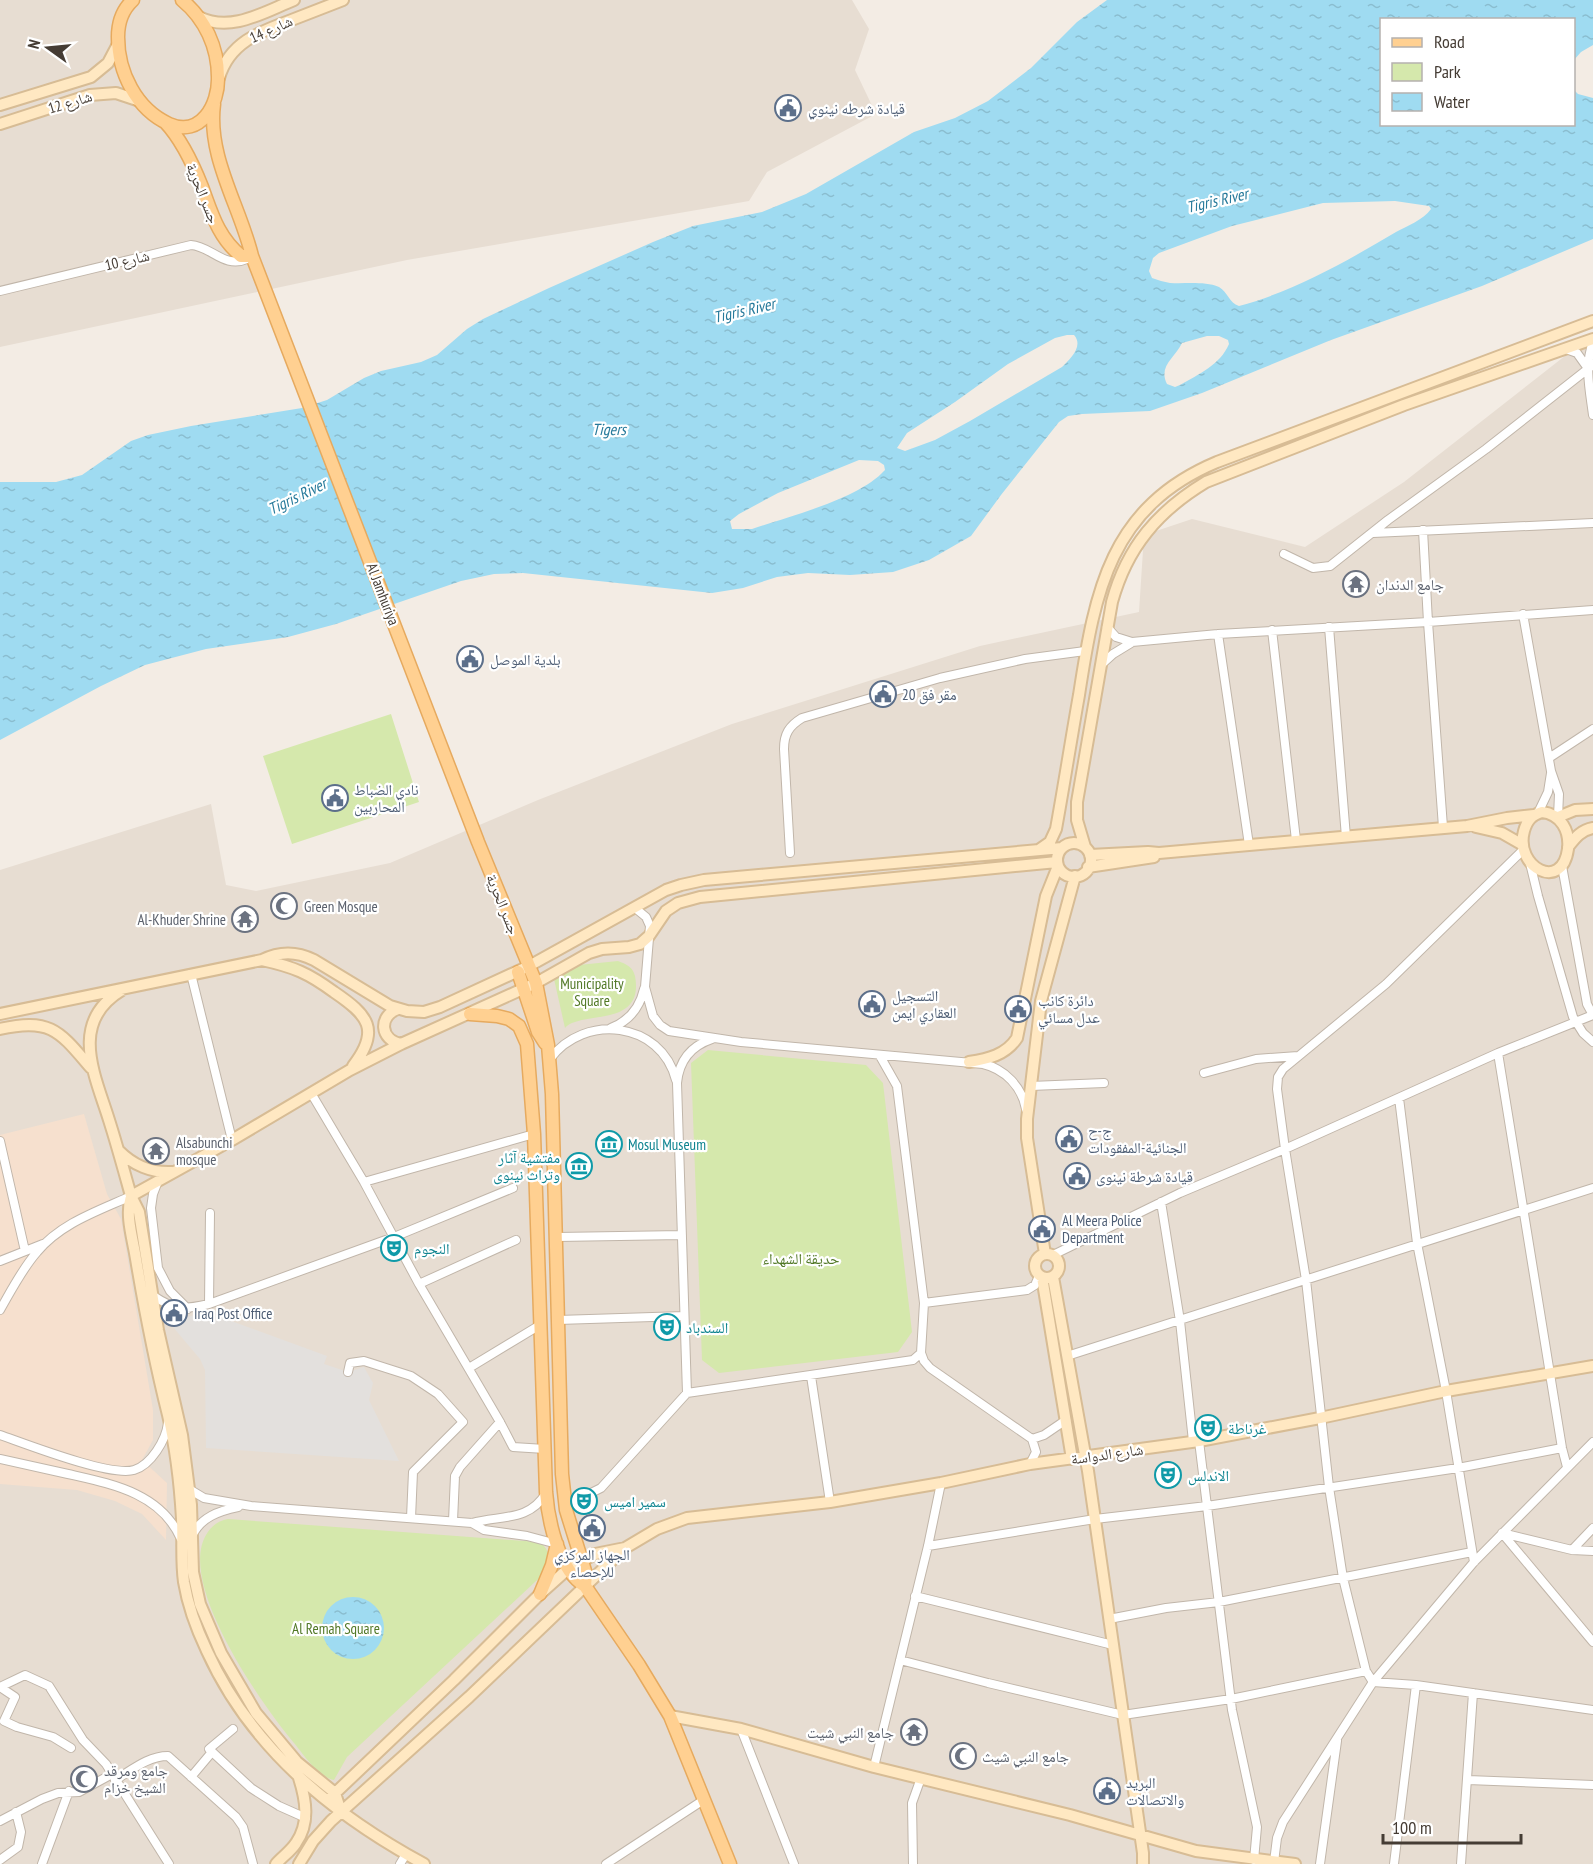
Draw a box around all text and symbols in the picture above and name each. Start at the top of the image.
street label: شارع 14 [246,11,296,48]
north arrow [18,18,78,78]
legend [1380,18,1575,126]
text: Road [1434,30,1465,53]
text: N [23,37,44,51]
text: Park [1434,60,1461,83]
street label: شارع 12 [46,86,95,119]
text: Water [1434,90,1470,113]
public building icon: قيادة شرطه نينوي [773,93,803,123]
place label: قيادة شرطه نينوي [808,99,905,120]
street label: جسر الحرية [182,160,224,226]
water label: Tigris River [1184,183,1252,217]
street label: شارع 10 [103,246,152,275]
water label: Tigris River [711,293,779,327]
water label: Tigers [592,419,628,439]
water label: Tigris River [265,472,332,519]
street label: Al Jamhuriya [362,560,404,628]
temple icon: جامع الدندان [1341,569,1371,599]
place label: جامع الدندان [1376,575,1444,595]
public building icon: بلدية الموصل [455,644,485,674]
place label: بلدية الموصل [490,650,561,670]
public building icon: مقر فق 20 [868,679,898,709]
place label: مقر فق 20 [902,685,957,705]
place label: نادي الضباط المحاربين [354,780,419,817]
public building icon: نادي الضباط المحاربين [320,783,350,813]
street label: جسر الحرية [482,871,524,937]
mosque icon: Green Mosque [269,891,299,921]
place label: Green Mosque [304,897,378,916]
temple icon: Al-Khuder Shrine [230,904,260,934]
place label: Al-Khuder Shrine [137,910,226,929]
park label: Municipality Square [560,974,624,1010]
place label: التسجيل العقاري ايمن [892,986,957,1024]
public building icon: التسجيل العقاري ايمن [857,989,887,1019]
place label: دائرة كانب عدل مسائي [1038,991,1100,1029]
public building icon: دائرة كانب عدل مسائي [1003,994,1033,1024]
place label: ج-ح الجنائية-المفقودات [1088,1121,1187,1157]
public building icon: ج-ح الجنائية-المفقودات [1054,1124,1084,1154]
museum icon: Mosul Museum [594,1129,624,1159]
place label: Alsabunchi mosque [176,1133,232,1169]
place label: Mosul Museum [628,1135,706,1154]
temple icon: Alsabunchi mosque [141,1136,171,1166]
place label: مفتشية آثار وتراث نينوى [493,1148,560,1185]
museum icon: مفتشية آثار وتراث نينوى [564,1151,594,1181]
public building icon: قيادة شرطة نينوى [1062,1161,1092,1191]
place label: قيادة شرطة نينوى [1096,1167,1193,1187]
place label: Al Meera Police Department [1062,1211,1142,1247]
public building icon: Al Meera Police Department [1027,1214,1057,1244]
theatre icon: النجوم [379,1233,409,1263]
place label: النجوم [414,1239,449,1259]
park label: حديقة الشهداء [762,1249,840,1268]
public building icon: Iraq Post Office [159,1298,189,1328]
place label: Iraq Post Office [194,1304,272,1323]
theatre icon: السندباد [652,1312,682,1342]
place label: السندباد [686,1318,728,1337]
theatre icon: غرناطة [1193,1413,1223,1443]
place label: غرناطة [1228,1419,1267,1438]
street label: شارع الدواسة [1070,1440,1145,1469]
theatre icon: الاندلس [1153,1460,1183,1490]
place label: الاندلس [1188,1466,1229,1486]
theatre icon: سمير اميس [569,1486,599,1516]
place label: سمير اميس [604,1492,666,1512]
public building icon: الجهاز المركزي للإحصاء [577,1513,607,1543]
place label: الجهاز المركزي للإحصاء [554,1545,630,1581]
park label: Al Remah Square [292,1619,380,1638]
temple icon: جامع النبي شيت [899,1717,929,1747]
place label: جامع النبي شيت [807,1723,894,1744]
mosque icon: جامع النبي شيث [948,1741,978,1771]
place label: جامع النبي شيث [982,1747,1069,1768]
place label: جامع ومرقد الشيخ خزام [104,1761,168,1798]
mosque icon: جامع ومرقد الشيخ خزام [69,1764,99,1794]
place label: البريد والاتصالات [1126,1773,1184,1809]
public building icon: البريد والاتصالات [1092,1776,1122,1806]
scale bar [1383,1807,1521,1845]
text: 100 m [1392,1816,1432,1839]

